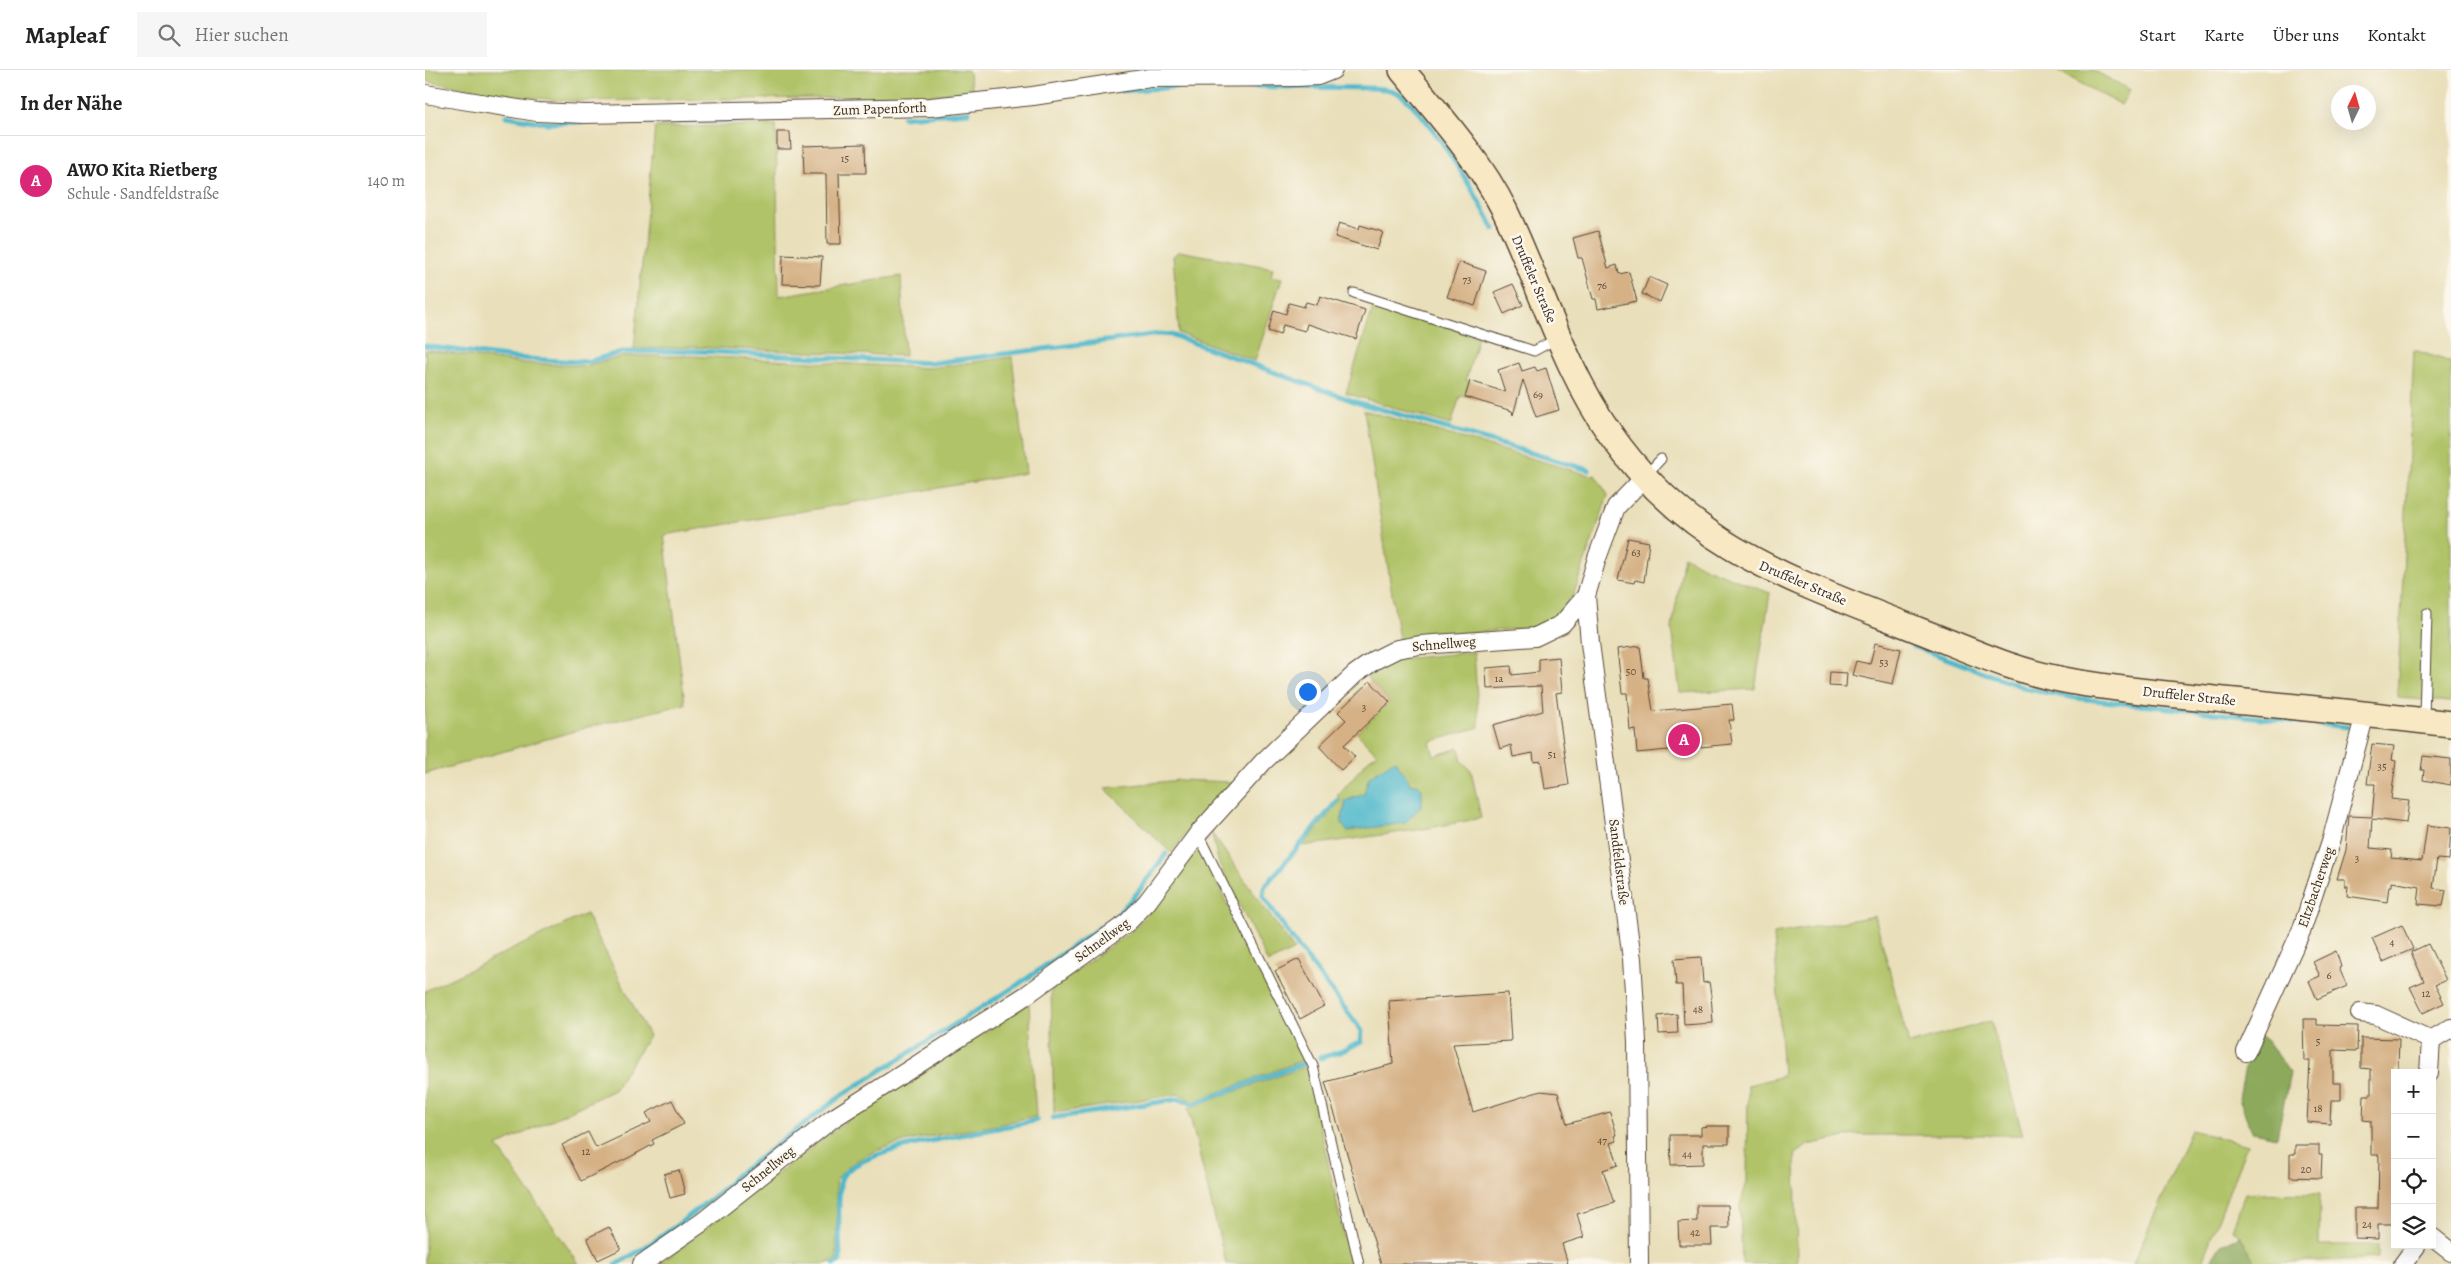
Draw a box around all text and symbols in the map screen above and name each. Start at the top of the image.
search box [137,12,487,57]
text: Mapleaf [25,19,107,51]
icon: search [155,21,183,49]
text: Hier suchen [195,22,289,48]
text: Start [2139,23,2176,47]
text: Karte [2204,23,2244,47]
text: Über uns [2272,23,2339,47]
text: Kontakt [2367,23,2426,47]
north arrow [2331,85,2376,130]
text: In der Nähe [20,89,122,117]
street label: Zum Papenforth [833,98,928,120]
house number: 15 [841,151,850,166]
text: AWO Kita Rietberg [67,157,217,183]
text: A [31,170,41,192]
text: 140 m [367,170,405,192]
text: Schule · Sandfeldstraße [67,183,219,205]
street label: Druffeler Straße [1507,232,1561,326]
house number: 73 [1462,272,1472,287]
house number: 76 [1597,278,1607,293]
house number: 69 [1533,387,1543,402]
house number: 63 [1631,545,1641,560]
street label: Druffeler Straße [1756,556,1850,610]
street label: Schnellweg [1411,632,1477,656]
house number: 53 [1879,655,1889,670]
house number: 50 [1626,664,1636,679]
house number: 1a [1495,671,1504,686]
your location [1295,679,1321,705]
street label: Druffeler Straße [2141,682,2237,710]
house number: 3 [1362,700,1366,715]
pin: A [1668,721,1700,759]
house number: 51 [1548,747,1556,762]
house number: 35 [2377,759,2387,774]
street label: Sandfeldstraße [1604,818,1634,906]
street label: Eltzbacherweg [2293,844,2339,930]
house number: 3 [2355,851,2359,866]
street label: Schnellweg [1070,913,1134,967]
house number: 4 [2390,935,2395,950]
house number: 6 [2326,968,2332,983]
house number: 12 [2422,986,2431,1001]
house number: 48 [1693,1002,1703,1017]
house number: 5 [2316,1034,2321,1049]
map controls [2391,1069,2436,1249]
button: + [2391,1069,2436,1114]
house number: 18 [2313,1101,2323,1116]
button: − [2391,1114,2436,1159]
house number: 47 [1597,1133,1607,1148]
street label: Schnellweg [737,1141,799,1197]
house number: 12 [582,1144,591,1159]
house number: 44 [1682,1147,1692,1162]
button: locate [2391,1159,2436,1204]
house number: 20 [2300,1162,2312,1177]
button: layers [2391,1204,2436,1249]
house number: 24 [2362,1217,2372,1232]
house number: 42 [1690,1225,1700,1240]

